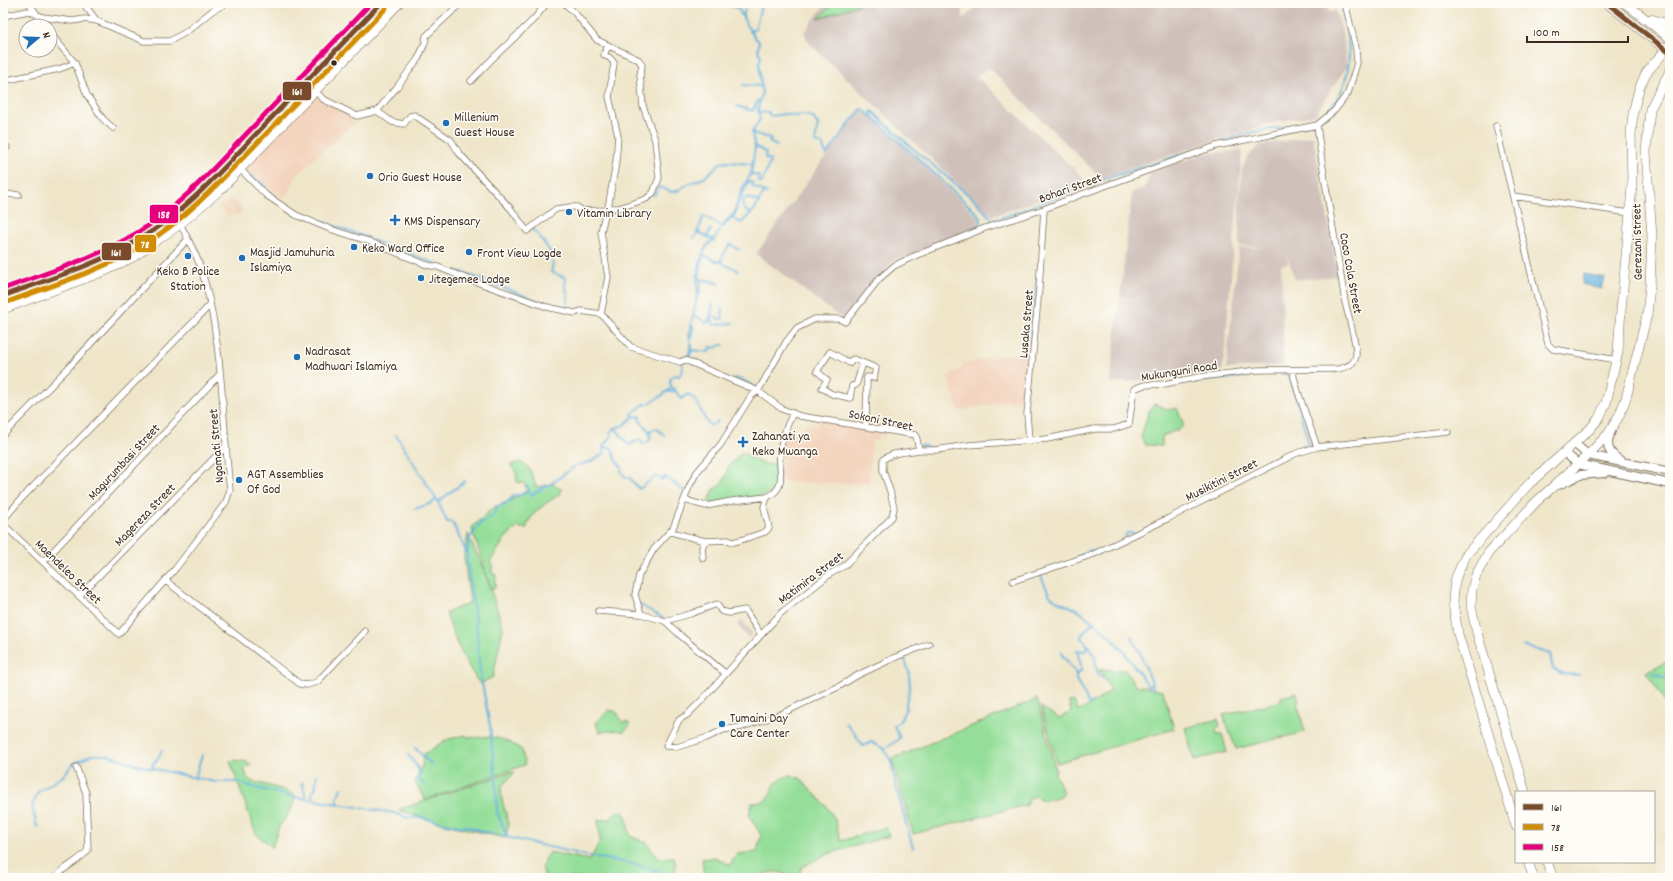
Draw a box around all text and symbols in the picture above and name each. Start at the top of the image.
north arrow [18,18,58,58]
scale bar [1527,18,1628,44]
text: 100 m [1533,25,1560,42]
text: N [37,30,54,41]
unlabelled marker [329,58,339,68]
line badge: 161 [282,81,312,101]
text: 161 [292,85,302,101]
place label: Millenium Guest House [454,109,515,143]
marker: Millenium Guest House [441,118,451,128]
place label: Orio Guest House [378,169,462,188]
street label: Bohari Street [1037,169,1105,210]
marker: Orio Guest House [365,171,375,181]
street label: Gerezani Street [1628,203,1649,281]
line badge: 158 [149,204,179,224]
place label: Vitamin Library [577,205,652,224]
marker: Vitamin Library [564,207,574,217]
text: 158 [158,208,171,224]
place label: KMS Dispensary [404,213,481,232]
marker: KMS Dispensary [389,214,401,226]
street label: Coco Cola Street [1333,231,1366,316]
line badge: 78 [134,234,157,253]
text: 78 [141,238,150,254]
place label: Keko Ward Office [362,240,445,259]
line badge: 161 [101,242,132,261]
marker: Keko Ward Office [349,242,359,252]
place label: Masjid Jamuhuria Islamiya [250,244,335,278]
place label: Front View Logde [477,245,562,264]
text: 161 [111,246,121,262]
marker: Front View Logde [464,247,474,257]
marker: Keko B Police Station [183,251,193,261]
marker: Masjid Jamuhuria Islamiya [237,253,247,263]
place label: Keko B Police Station [156,263,220,297]
place label: Jitegemee Lodge [429,271,510,290]
marker: Jitegemee Lodge [416,273,426,283]
street label: Lusaka Street [1015,289,1040,359]
place label: Nadrasat Madhwari Islamiya [305,343,398,377]
marker: Nadrasat Madhwari Islamiya [292,352,302,362]
street label: Mukunguni Road [1140,357,1219,388]
street label: Sokoni Street [846,405,915,438]
street label: Ngomati Street [205,408,230,484]
street label: Magurumbasi Street [84,420,166,505]
place label: Zahanati ya Keko Mwanga [752,428,819,462]
marker: Zahanati ya Keko Mwanga [737,436,749,448]
street label: Musikitini Street [1183,455,1262,508]
place label: AGT Assemblies Of God [247,466,324,500]
marker: AGT Assemblies Of God [234,475,244,485]
street label: Magereza Street [111,480,181,552]
street label: Maendeleo Street [30,536,105,610]
street label: Matimira Street [775,548,848,610]
place label: Tumaini Day Care Center [730,710,790,744]
marker: Tumaini Day Care Center [717,719,727,729]
legend [1515,791,1655,863]
text: 161 [1551,800,1562,817]
text: 78 [1551,820,1561,837]
text: 158 [1551,840,1564,857]

